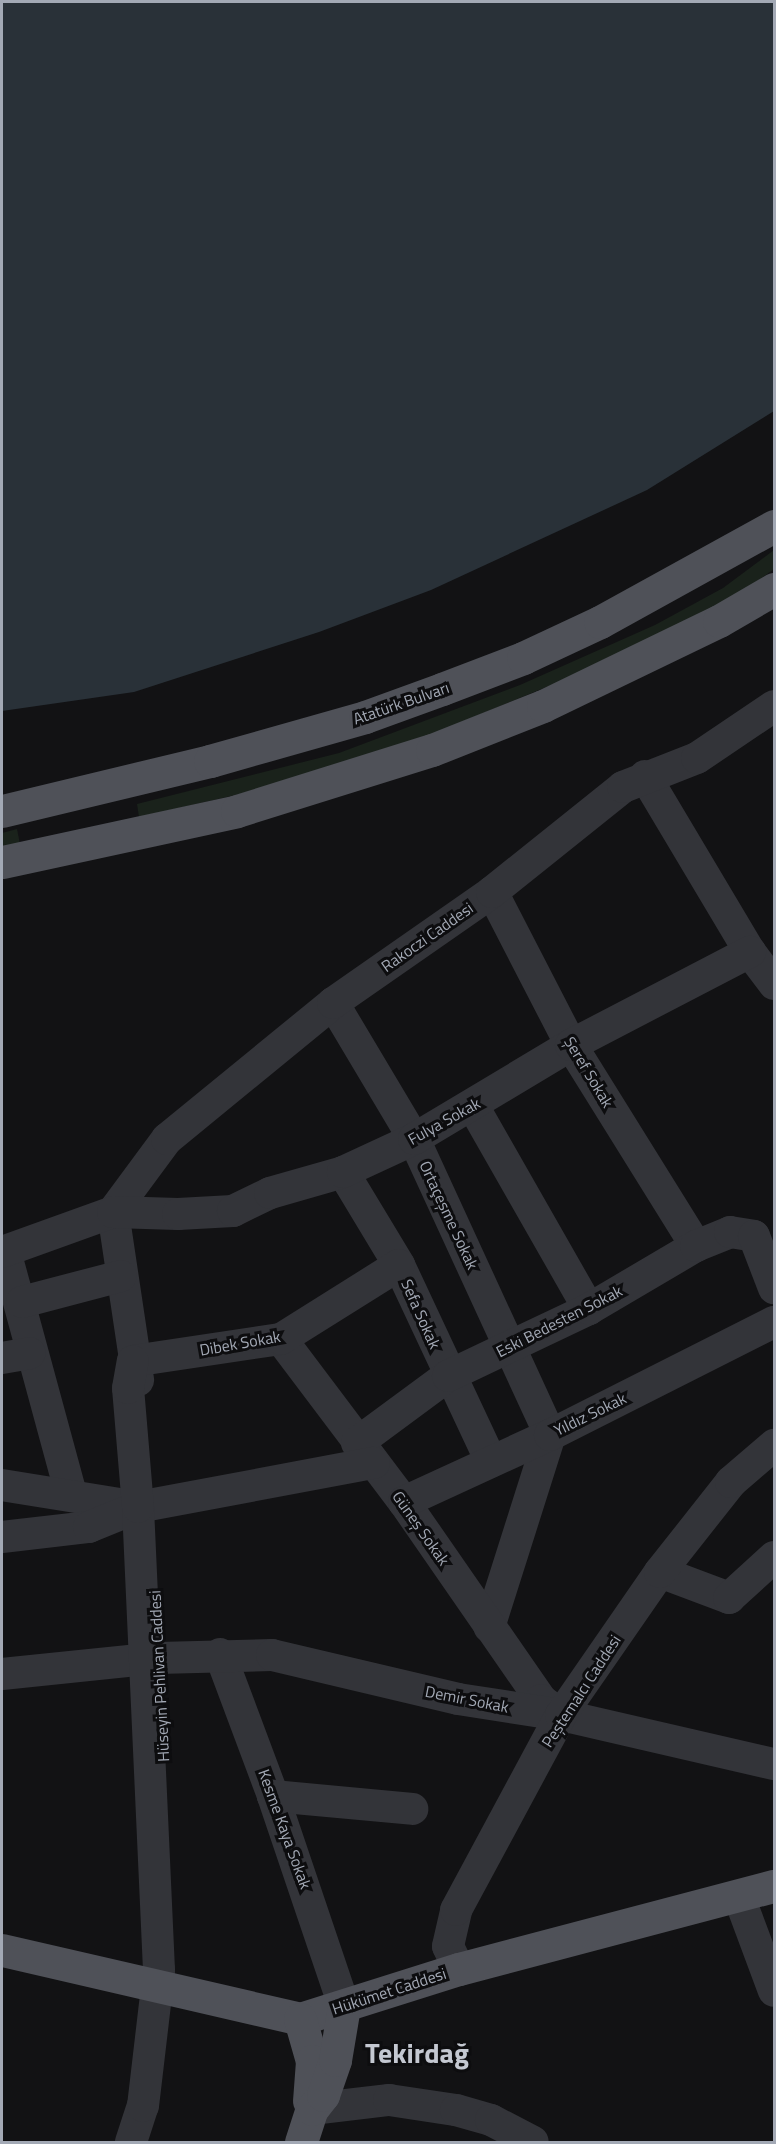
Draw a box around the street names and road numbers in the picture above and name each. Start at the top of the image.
street label: Atatürk Bulvarı [350,678,452,728]
street label: Rakoczi Caddesi [377,898,477,976]
street label: Şeref Sokak [560,1033,618,1111]
street label: Fulya Sokak [404,1093,484,1149]
street label: Ortaçeşme Sokak [415,1158,483,1272]
street label: Sefa Sokak [397,1276,445,1352]
street label: Eski Bedesten Sokak [493,1281,625,1361]
street label: Dibek Sokak [198,1326,282,1360]
street label: Yıldız Sokak [551,1388,629,1440]
street label: Güneş Sokak [388,1487,454,1569]
street label: Hüseyin Pehlivan Caddesi [145,1590,173,1762]
street label: Peştemalcı Caddesi [537,1631,625,1751]
street label: Demir Sokak [424,1681,510,1717]
street label: Kesme Kaya Sokak [254,1767,316,1891]
street label: Hükümet Caddesi [330,1964,448,2018]

